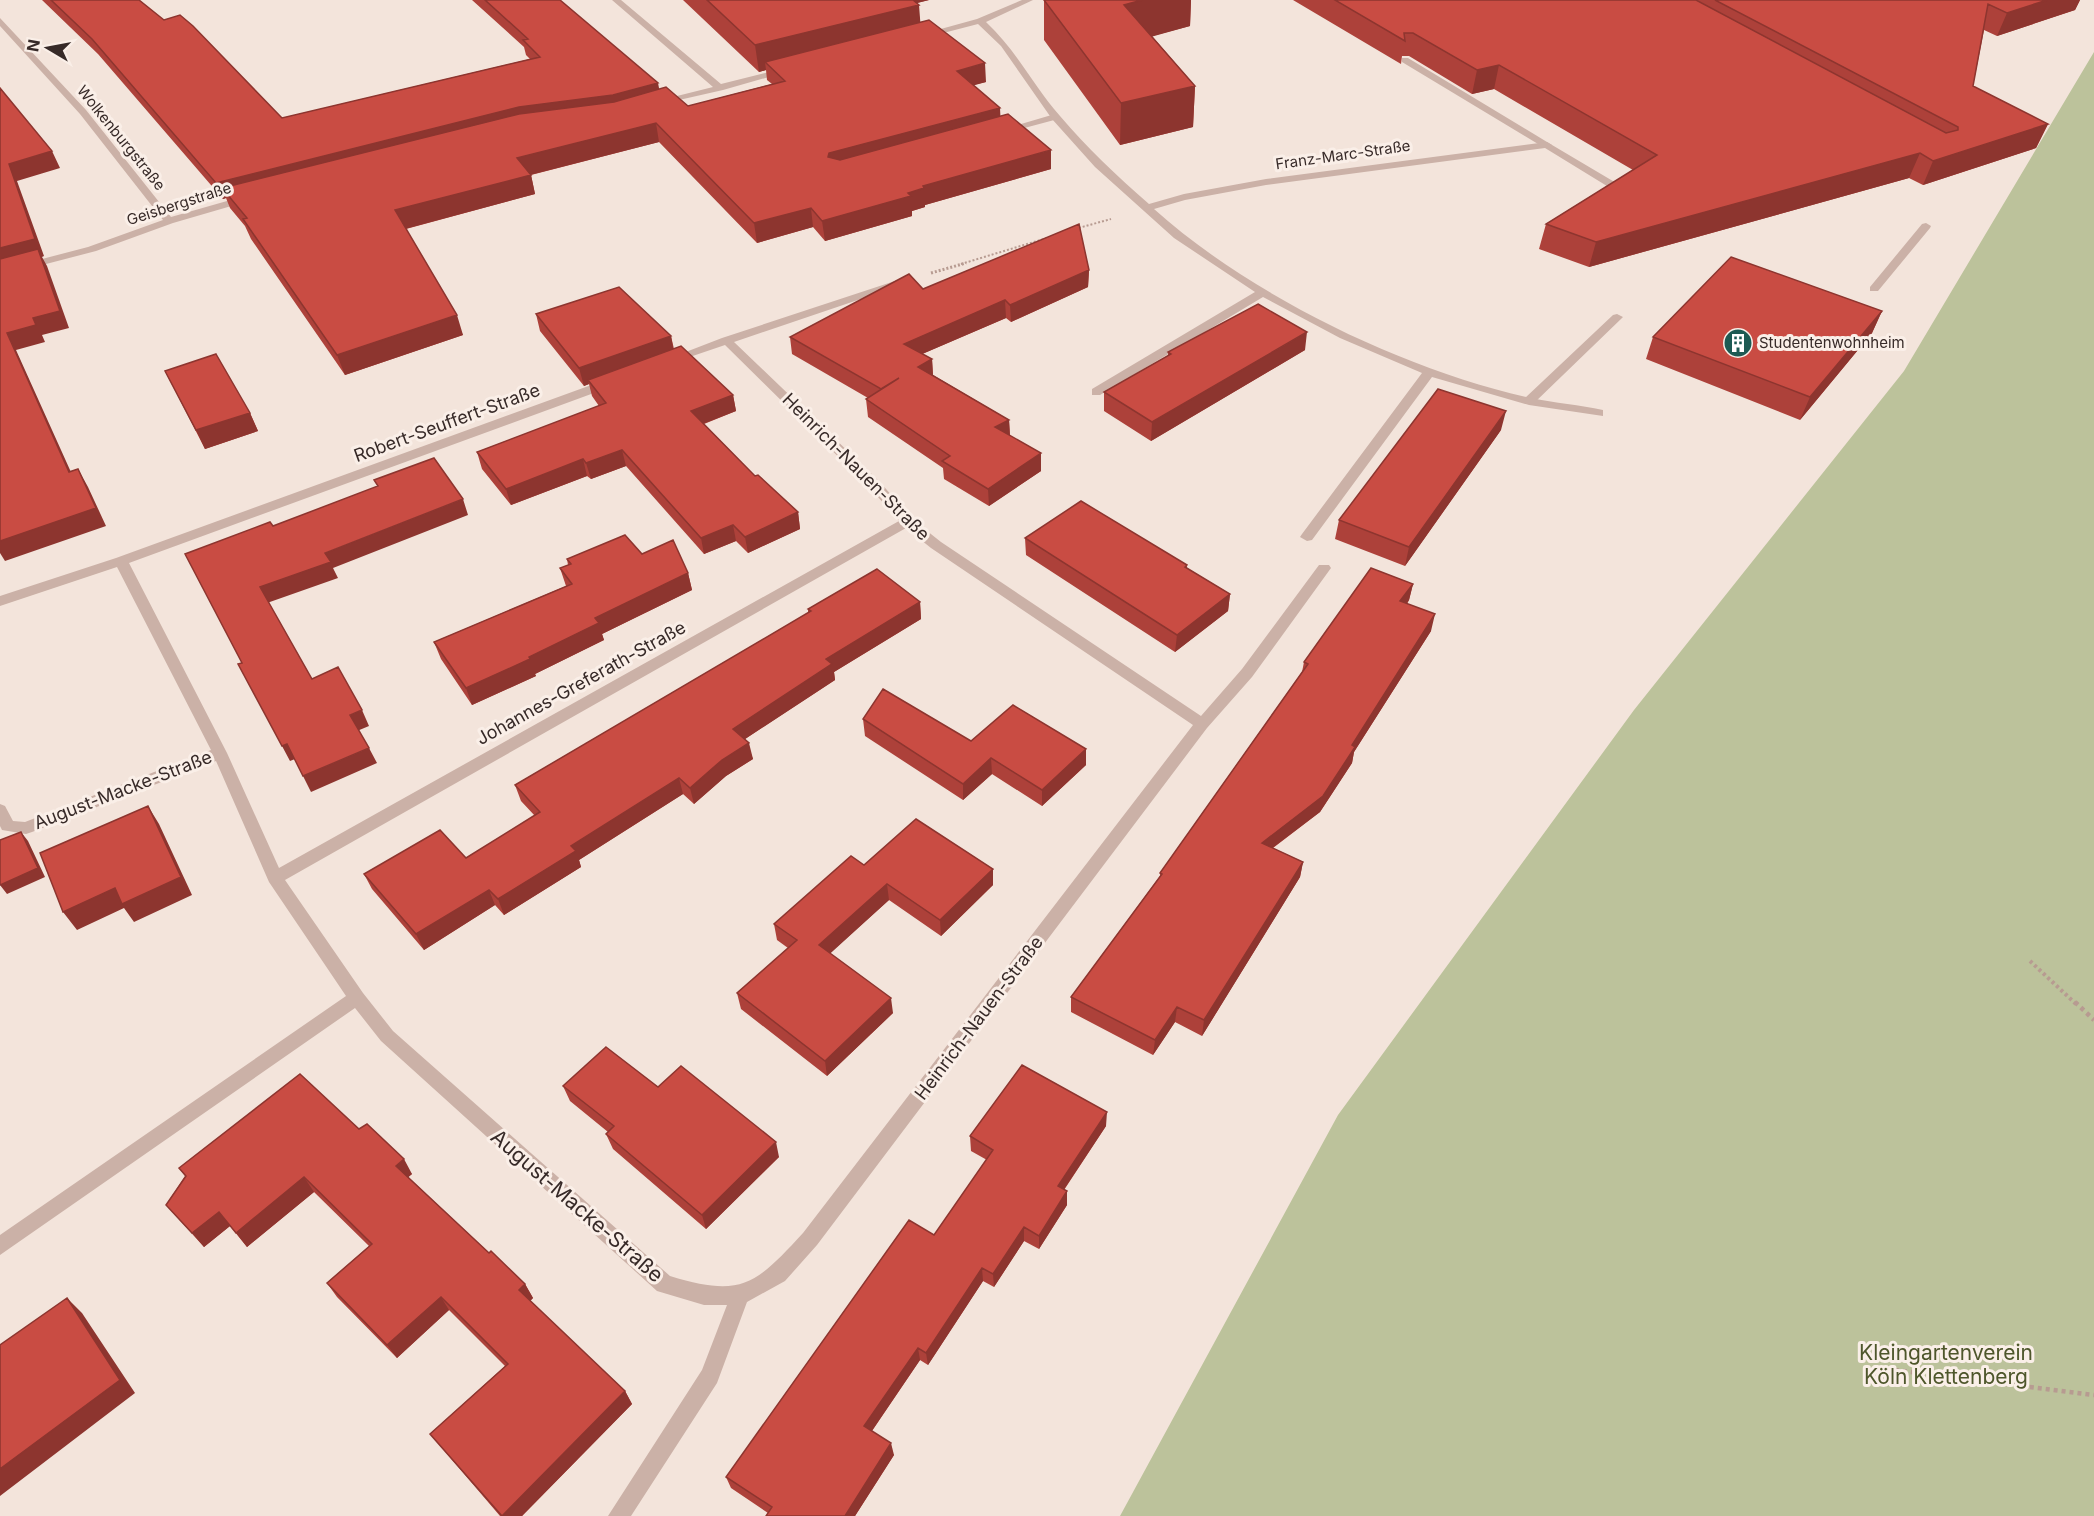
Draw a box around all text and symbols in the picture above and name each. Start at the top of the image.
north arrow [18,18,78,78]
text: N [22,38,44,53]
street label: Wolkenburgstraße [73,81,170,194]
street label: Franz-Marc-Straße [1274,136,1412,173]
street label: Geisbergstraße [124,178,234,229]
building icon: Studentenwohnheim [1722,327,1754,359]
place label: Studentenwohnheim [1759,333,1905,352]
street label: Robert-Seuffert-Straße [351,379,543,466]
street label: Heinrich-Nauen-Straße [779,389,934,544]
street label: Johannes-Greferath-Straße [472,616,689,749]
street label: August-Macke-Straße [31,746,215,833]
street label: Heinrich-Nauen-Straße [910,932,1047,1104]
street label: August-Macke-Straße [486,1124,669,1287]
park label: Kleingartenverein Köln Klettenberg [1859,1340,2033,1389]

